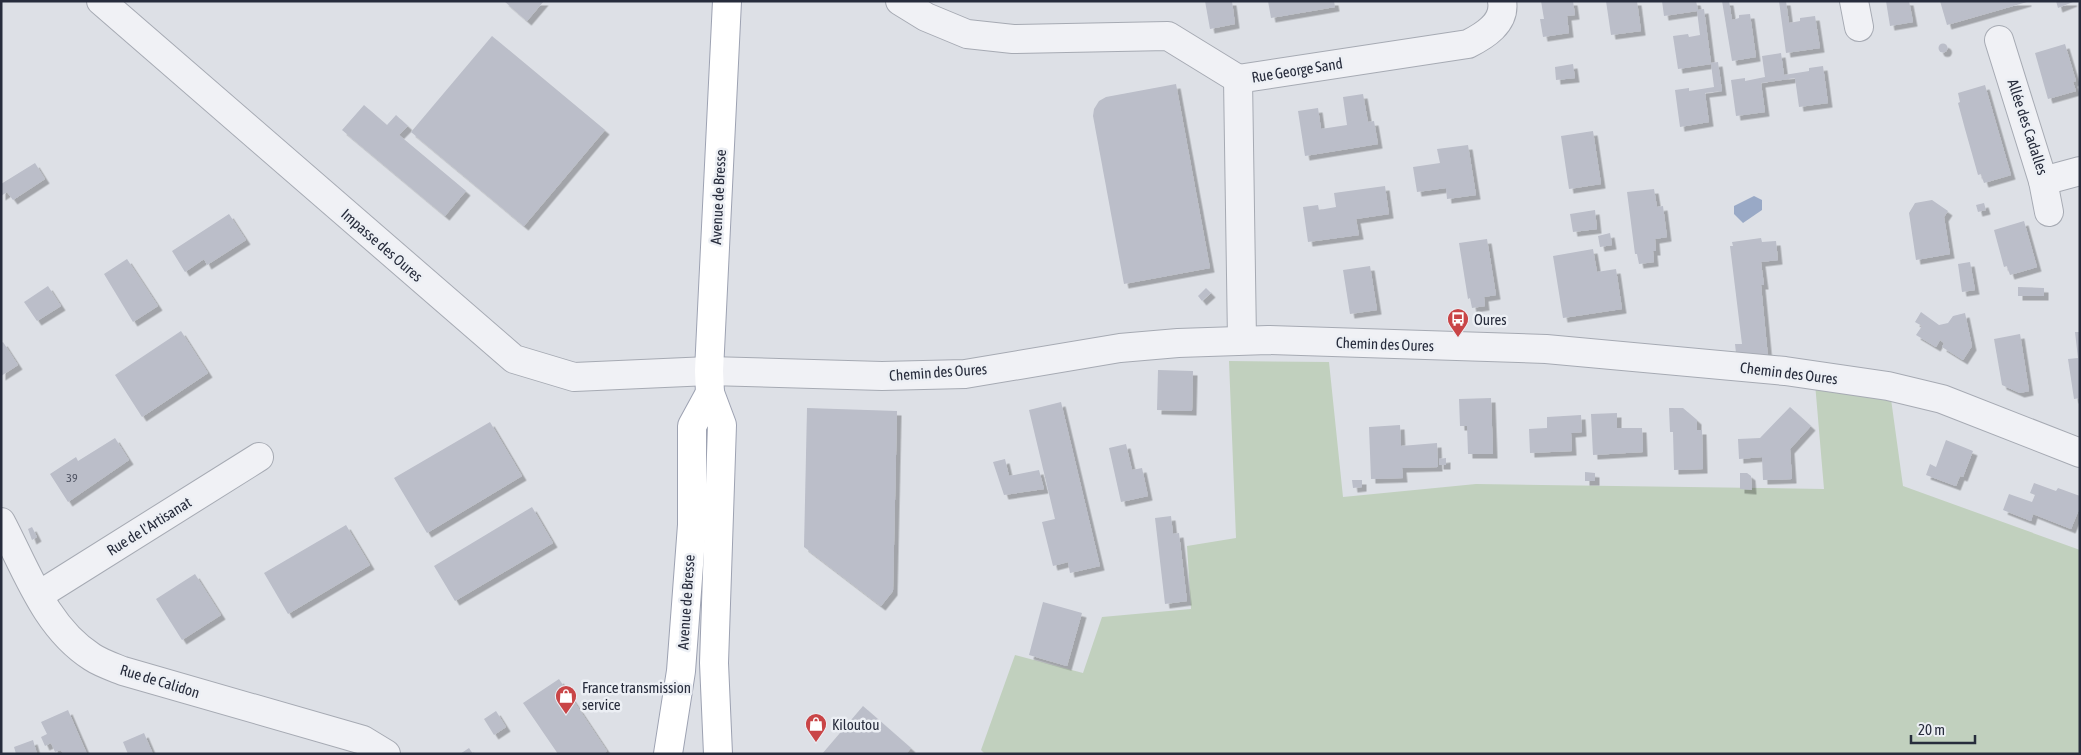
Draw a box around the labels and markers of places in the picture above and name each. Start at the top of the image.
bus stop icon: Oures [1446,307,1470,338]
place label: Oures [1474,311,1507,328]
place label: France transmission service [582,679,691,713]
shop icon: France transmission service [554,684,578,715]
shop icon: Kiloutou [804,712,828,743]
place label: Kiloutou [832,716,879,733]

